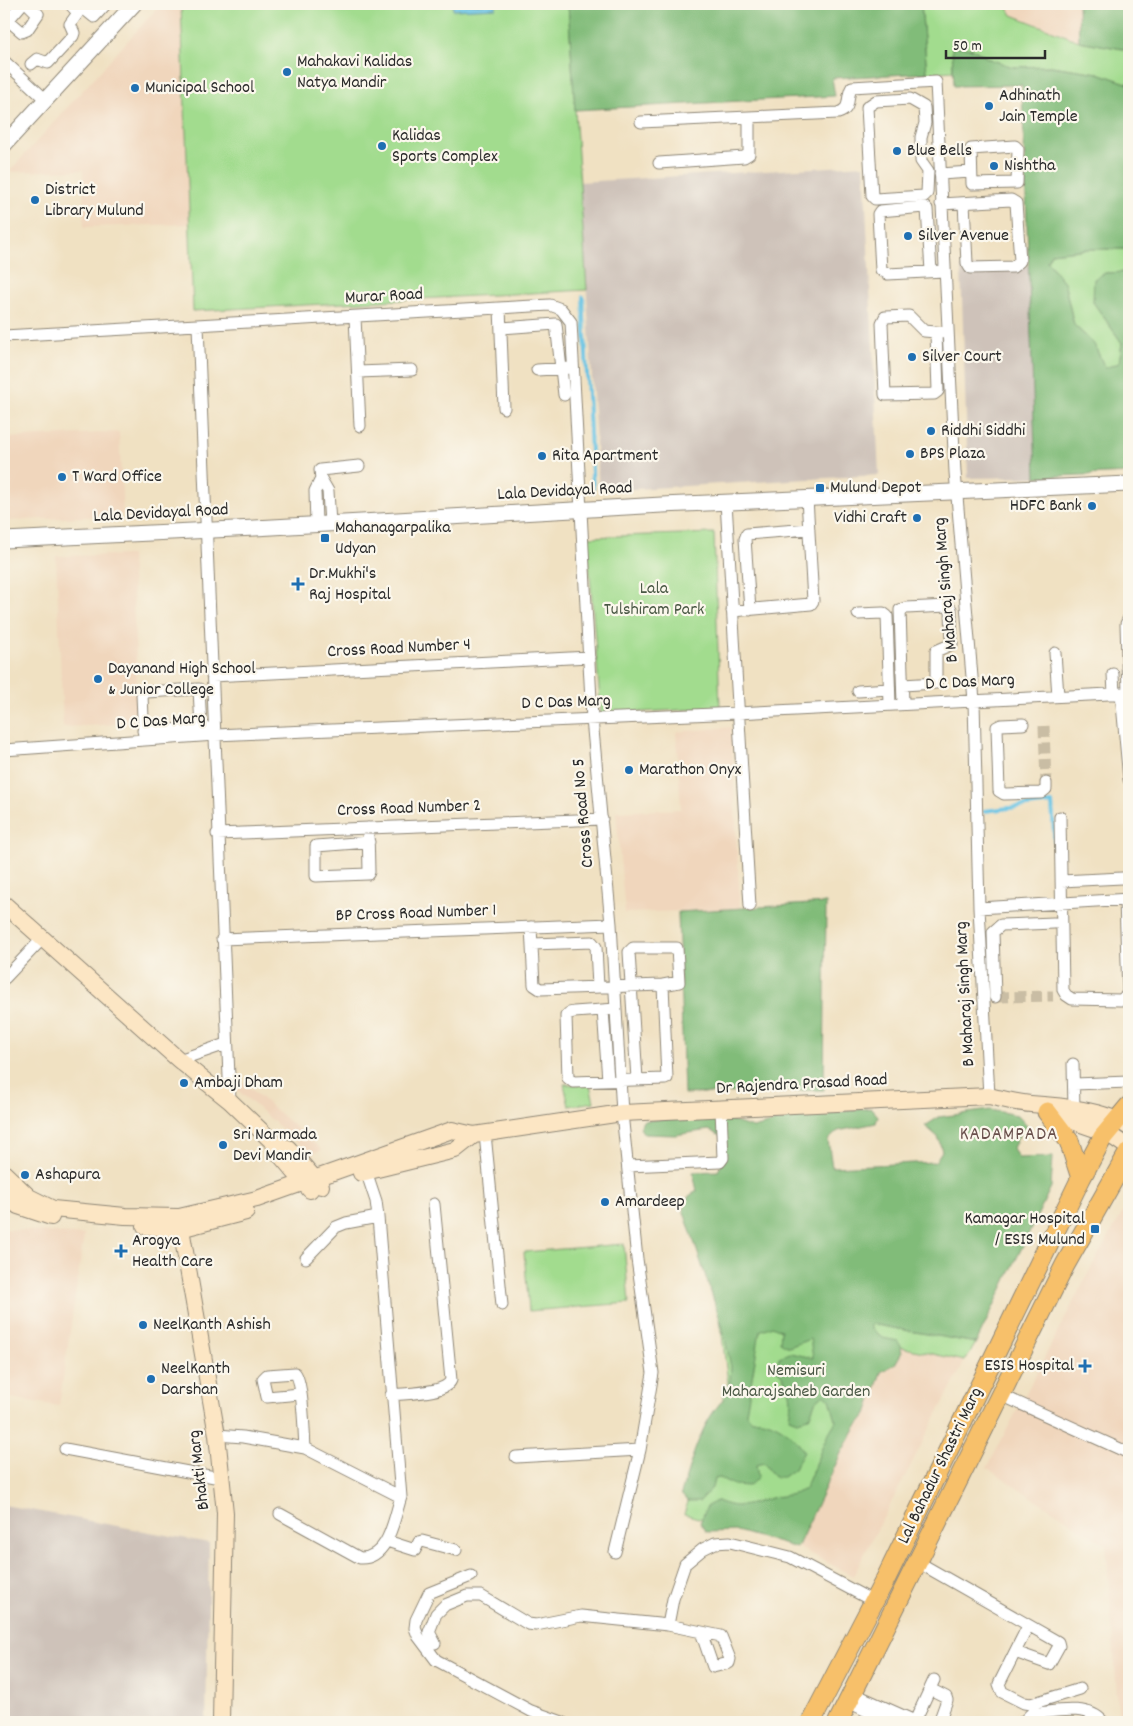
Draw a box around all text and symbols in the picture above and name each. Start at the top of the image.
scale bar [946,28,1044,60]
text: 50 m [953,36,982,58]
place label: Mahakavi Kalidas Natya Mandir [297,50,412,96]
marker: Mahakavi Kalidas Natya Mandir [281,66,293,78]
place label: Municipal School [145,76,255,101]
marker: Municipal School [129,82,141,94]
place label: Adhinath Jain Temple [999,84,1078,130]
marker: Adhinath Jain Temple [983,100,995,112]
place label: Kalidas Sports Complex [392,124,498,170]
place label: Blue Bells [907,139,972,164]
marker: Kalidas Sports Complex [376,140,388,152]
marker: Blue Bells [891,145,903,157]
place label: Nishtha [1004,154,1056,179]
marker: Nishtha [988,160,1000,172]
place label: District Library Mulund [45,178,144,224]
marker: District Library Mulund [29,194,41,206]
place label: Silver Avenue [918,224,1009,249]
marker: Silver Avenue [902,230,914,242]
street label: Murar Road [344,282,424,312]
place label: Silver Court [922,345,1002,370]
marker: Silver Court [906,351,918,363]
place label: Riddhi Siddhi [941,419,1025,444]
marker: Riddhi Siddhi [925,425,937,437]
place label: BPS Plaza [920,442,986,467]
place label: Rita Apartment [552,444,659,469]
marker: BPS Plaza [904,448,916,460]
marker: Rita Apartment [536,450,548,462]
place label: T Ward Office [72,465,162,490]
marker: T Ward Office [56,471,68,483]
street label: Lala Devidayal Road [497,476,633,508]
place label: Mulund Depot [830,476,922,501]
marker: Mulund Depot [814,482,826,494]
place label: HDFC Bank [1010,494,1082,519]
street label: Lala Devidayal Road [93,498,229,530]
marker: HDFC Bank [1086,500,1098,512]
place label: Vidhi Craft [834,506,907,531]
marker: Vidhi Craft [911,512,923,524]
place label: Mahanagarpalika Udyan [335,516,451,562]
street label: B Maharaj Singh Marg [928,516,966,664]
marker: Mahanagarpalika Udyan [319,532,331,544]
place label: Dr.Mukhi's Raj Hospital [309,562,392,608]
marker: Dr.Mukhi's Raj Hospital [291,577,305,591]
park label: Lala Tulshiram Park [604,577,704,623]
street label: Cross Road Number 4 [327,633,471,665]
place label: Dayanand High School & Junior College [108,657,256,703]
street label: D C Das Marg [925,668,1015,698]
marker: Dayanand High School & Junior College [92,673,104,685]
street label: D C Das Marg [521,689,611,717]
street label: D C Das Marg [116,706,207,738]
street label: Cross Road No 5 [567,757,601,869]
place label: Marathon Onyx [639,758,741,783]
marker: Marathon Onyx [623,764,635,776]
street label: Cross Road Number 2 [337,794,481,824]
street label: BP Cross Road Number 1 [335,899,497,929]
street label: B Maharaj Singh Marg [950,921,982,1067]
street label: Dr Rajendra Prasad Road [716,1068,888,1102]
place label: Ambaji Dham [194,1071,283,1096]
marker: Ambaji Dham [178,1077,190,1089]
district label: KADAMPADA [960,1122,1058,1149]
place label: Sri Narmada Devi Mandir [233,1123,317,1169]
marker: Sri Narmada Devi Mandir [217,1139,229,1151]
place label: Ashapura [35,1163,101,1188]
marker: Ashapura [19,1169,31,1181]
place label: Amardeep [615,1190,685,1215]
marker: Amardeep [599,1196,611,1208]
place label: Kamagar Hospital / ESIS Mulund [965,1207,1086,1253]
marker: Kamagar Hospital / ESIS Mulund [1089,1223,1101,1235]
place label: Arogya Health Care [132,1229,213,1275]
marker: Arogya Health Care [114,1244,128,1258]
place label: NeelKanth Ashish [153,1313,271,1338]
marker: NeelKanth Ashish [137,1319,149,1331]
place label: ESIS Hospital [984,1354,1075,1379]
place label: NeelKanth Darshan [161,1357,230,1403]
park label: Nemisuri Maharajsaheb Garden [722,1359,870,1405]
marker: ESIS Hospital [1078,1359,1092,1373]
marker: NeelKanth Darshan [145,1373,157,1385]
street label: Lal Bahadur Shastri Marg [892,1383,990,1548]
street label: Bhakti Marg [183,1429,217,1511]

